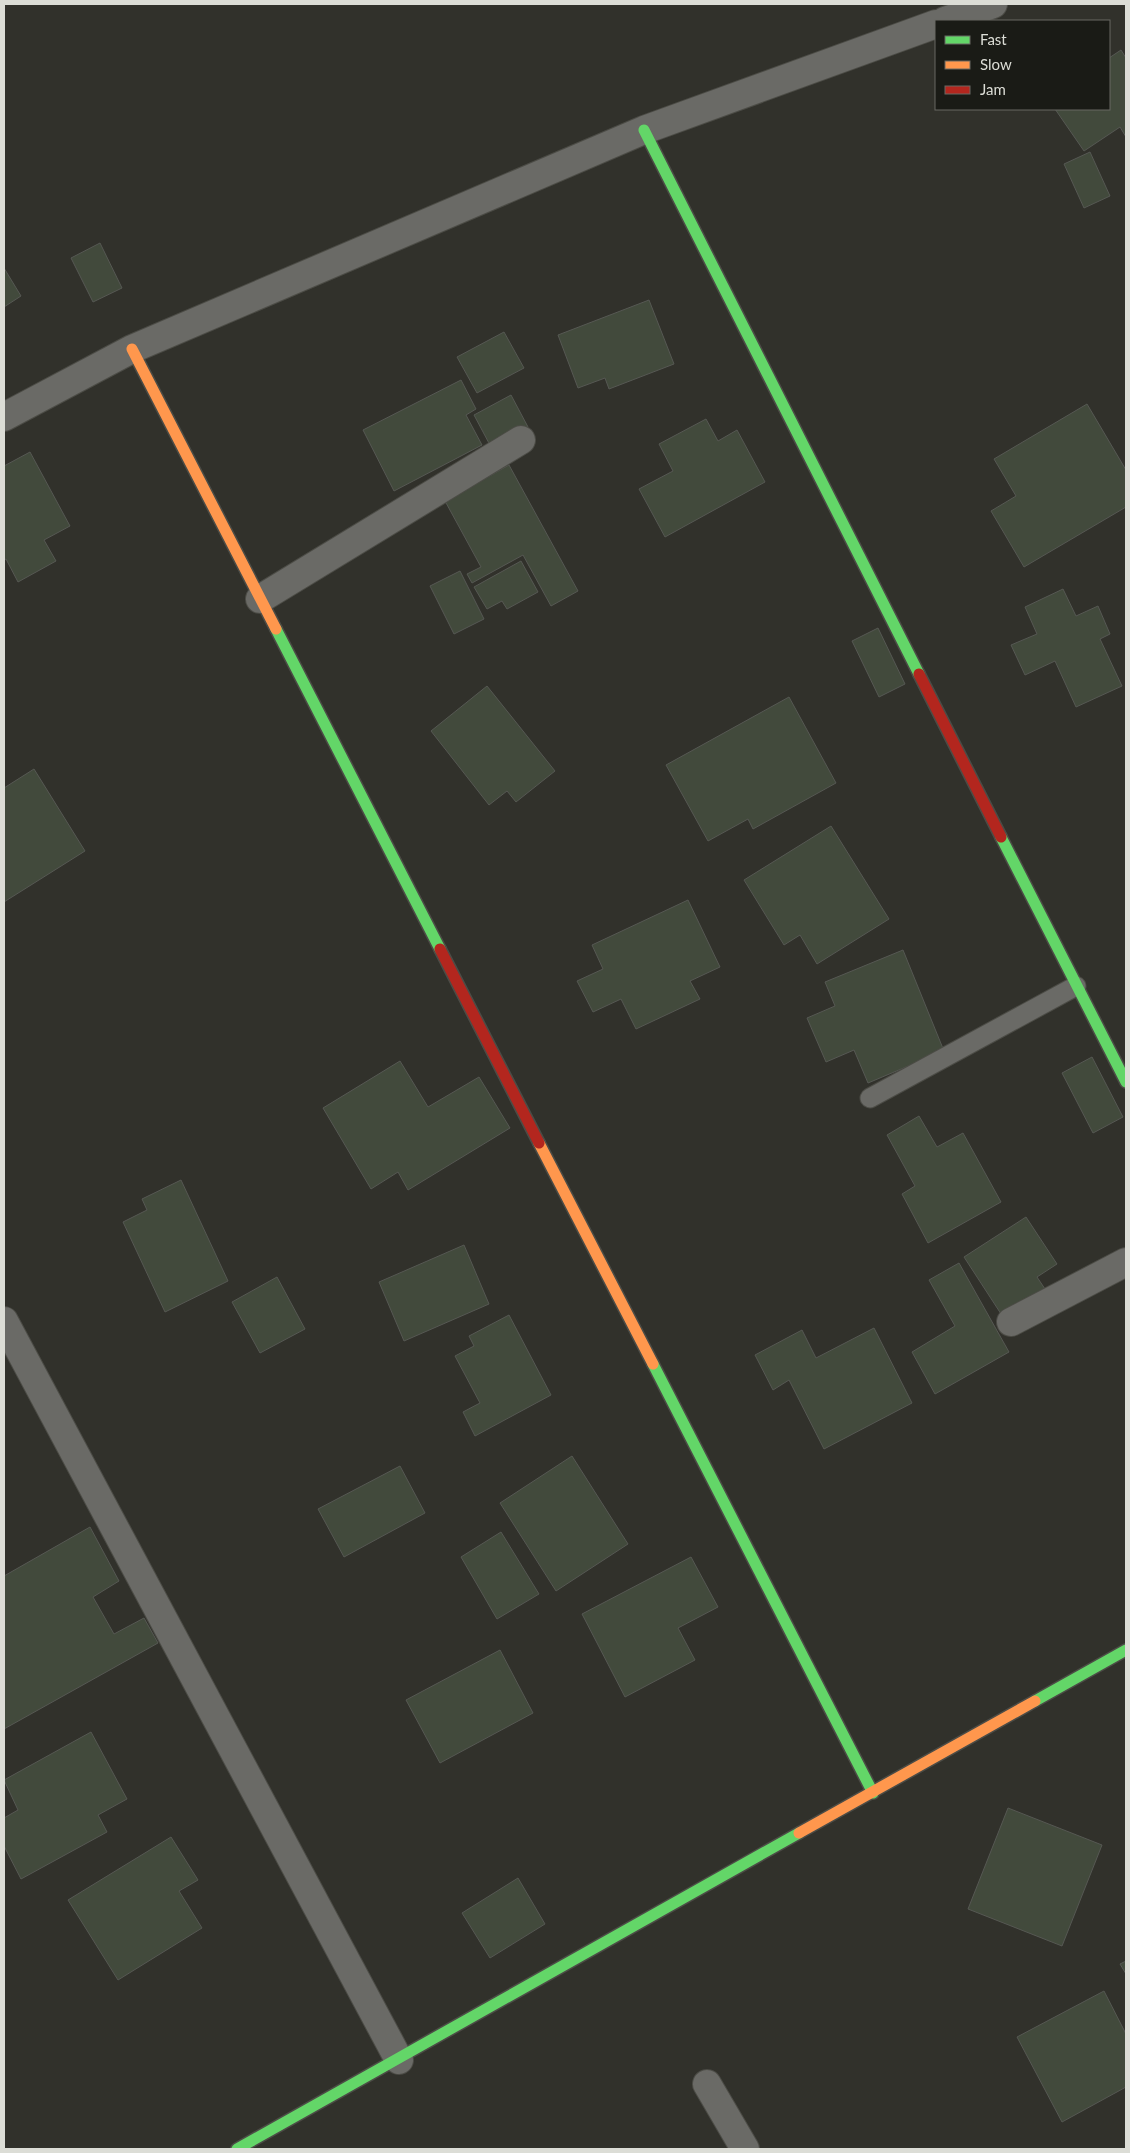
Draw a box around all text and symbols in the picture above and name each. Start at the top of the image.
legend [935,20,1110,110]
text: Fast [980,30,1007,48]
text: Slow [980,55,1012,73]
text: Jam [980,80,1006,98]

